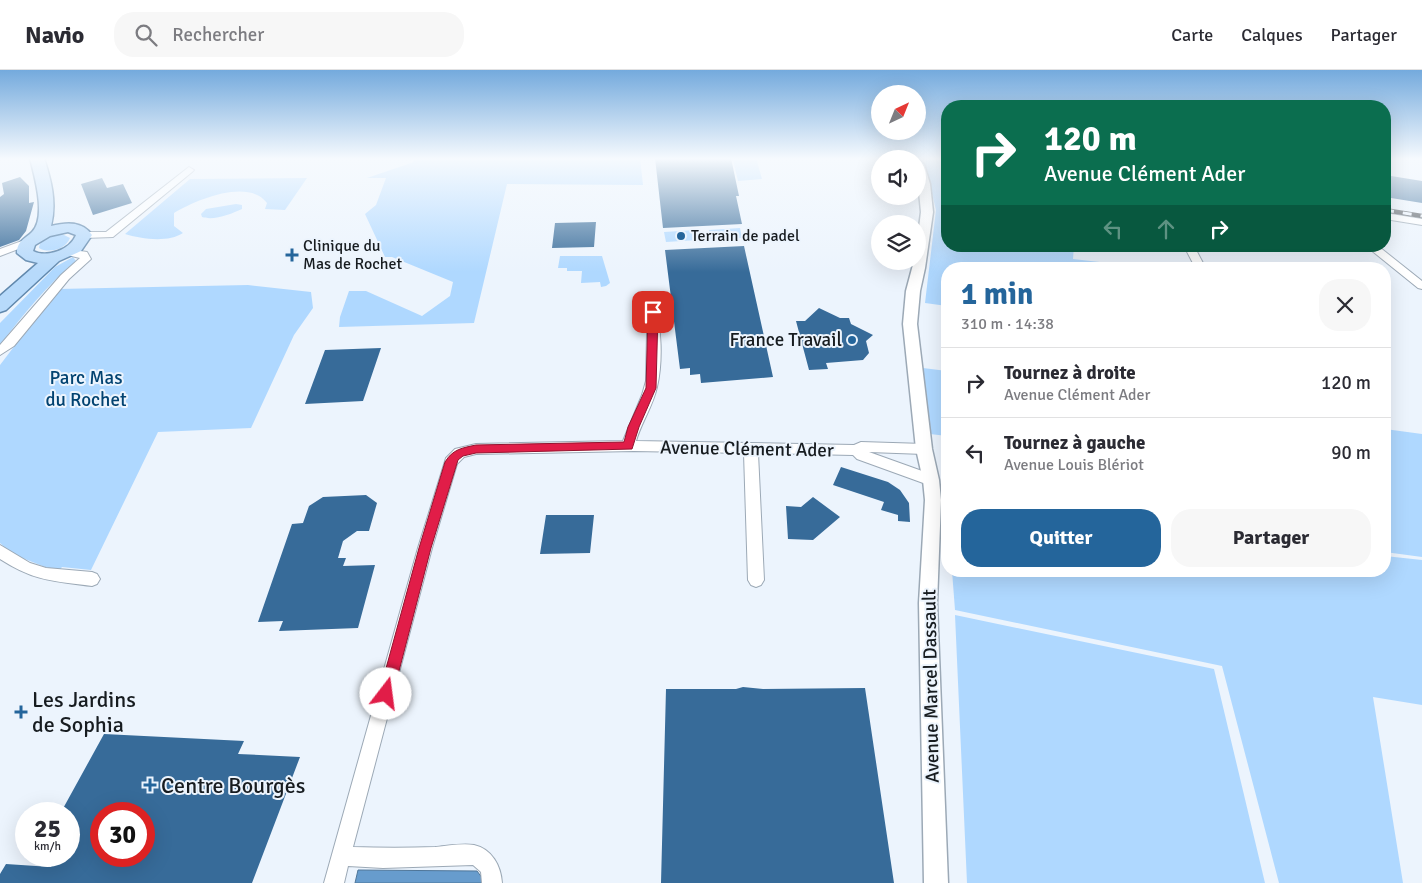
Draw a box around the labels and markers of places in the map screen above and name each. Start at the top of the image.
place label: Terrain de padel [691,226,800,246]
marker: Terrain de padel [675,230,687,242]
place label: Clinique du Mas de Rochet [303,236,403,274]
marker: Clinique du Mas de Rochet [285,248,299,262]
pin [632,291,674,333]
place label: France Travail [730,328,842,352]
marker: France Travail [846,334,858,346]
place label: Les Jardins de Sophia [32,686,136,738]
marker: Les Jardins de Sophia [14,705,28,719]
place label: Centre Bourgès [161,772,305,799]
marker: Centre Bourgès [143,778,157,792]

